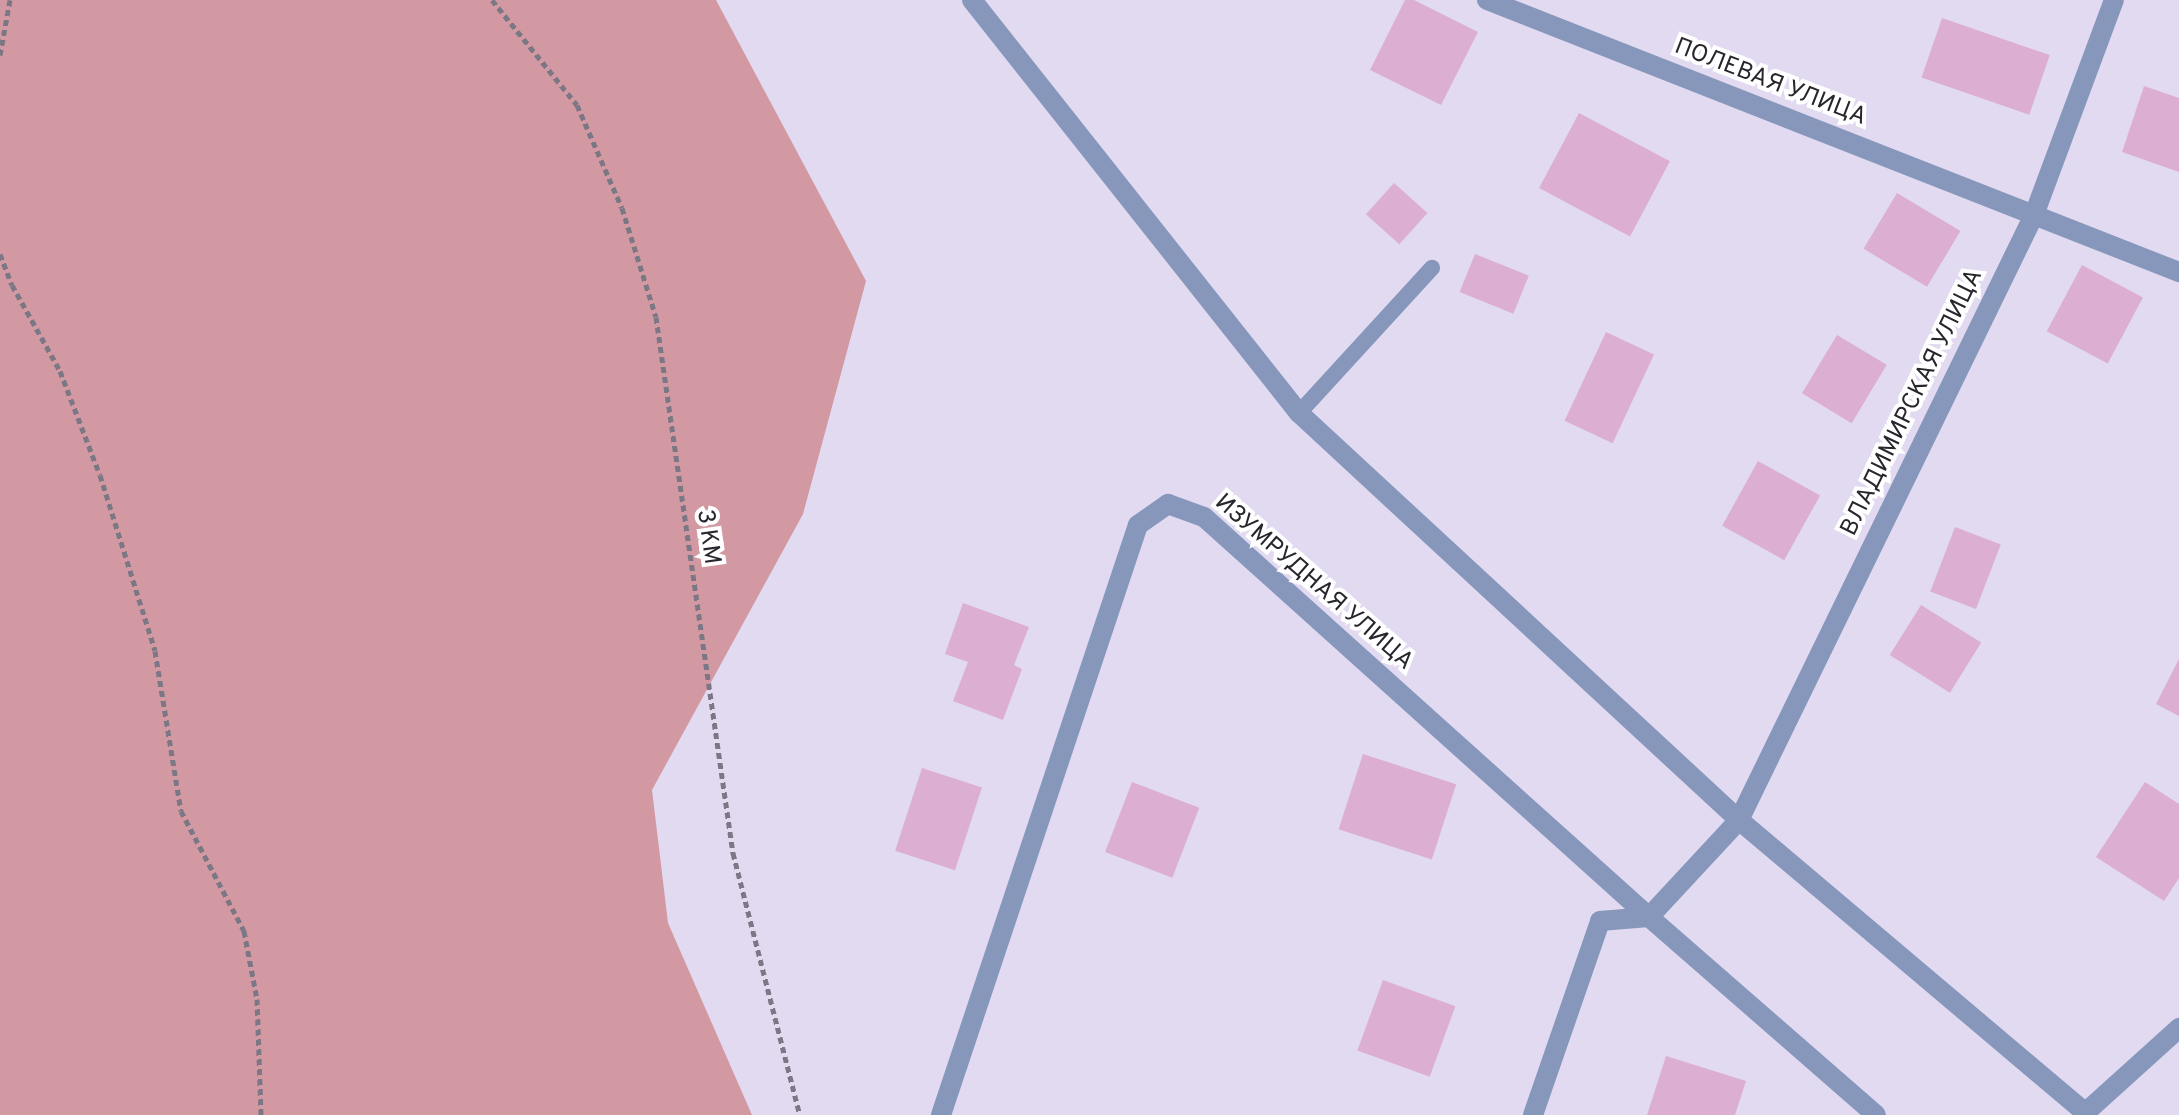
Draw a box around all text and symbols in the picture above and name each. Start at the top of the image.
street label: ПОЛЕВАЯ УЛИЦА [1670,33,1870,133]
street label: ВЛАДИМИРСКАЯ УЛИЦА [1836,265,1990,541]
street label: ИЗУМРУДНАЯ УЛИЦА [1208,489,1418,677]
street label: 3 КМ [689,508,725,566]

